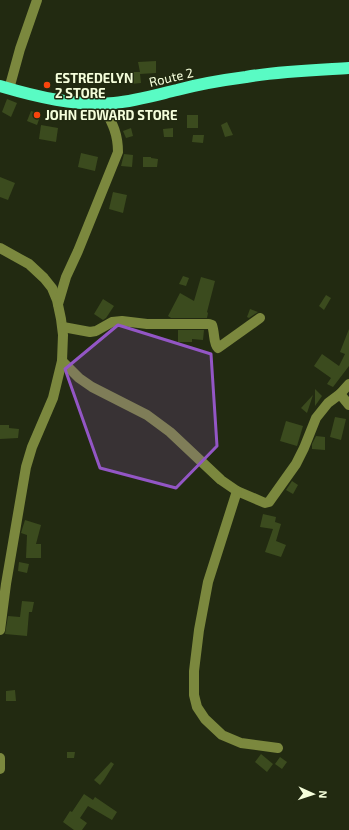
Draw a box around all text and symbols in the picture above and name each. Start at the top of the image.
street label: Route 2 [147,64,195,90]
place label: ESTREDELYN 2 STORE [55,70,133,101]
marker: ESTREDELYN 2 STORE [42,80,52,90]
place label: JOHN EDWARD STORE [45,107,178,123]
marker: JOHN EDWARD STORE [32,110,42,120]
north arrow [293,774,333,814]
text: N [317,790,330,799]

